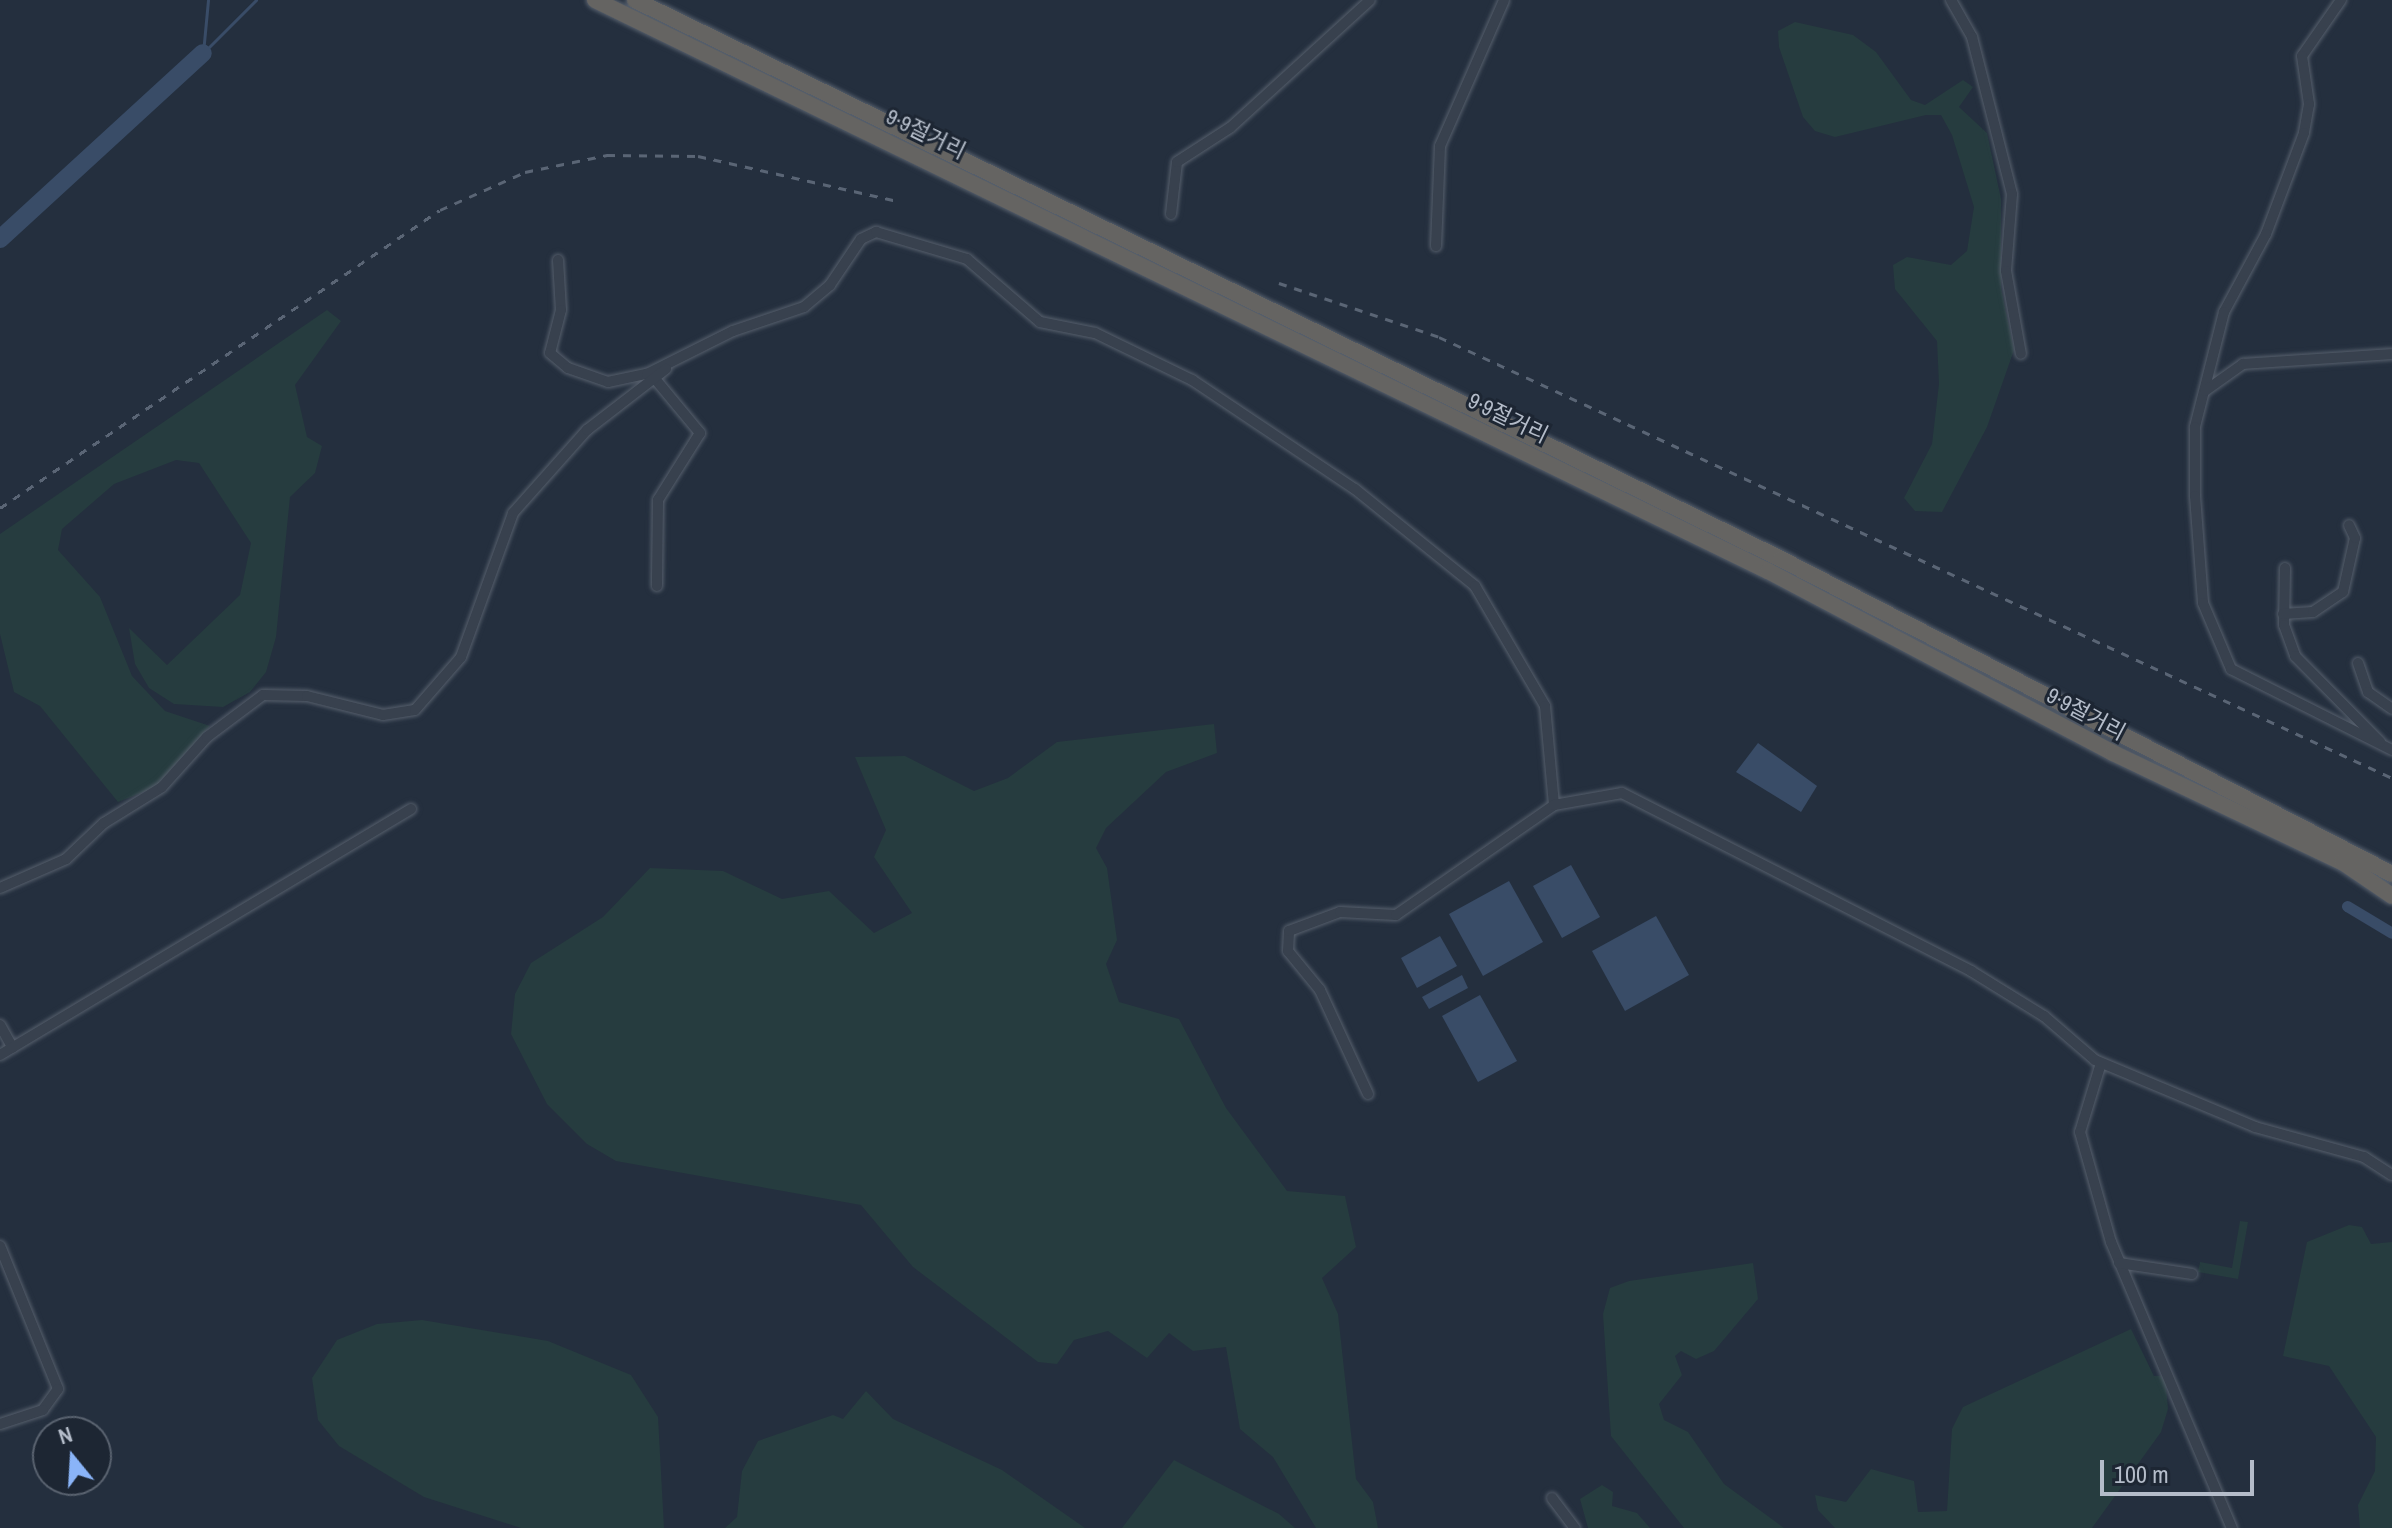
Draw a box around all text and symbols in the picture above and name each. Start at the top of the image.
street label: 9·9절거리 [882,103,970,165]
street label: 9·9절거리 [1464,387,1552,449]
street label: 9·9절거리 [2042,682,2130,746]
north arrow [32,1416,112,1496]
text: N [54,1419,76,1451]
scale bar [2104,1444,2258,1494]
text: 100 m [2114,1458,2169,1490]

